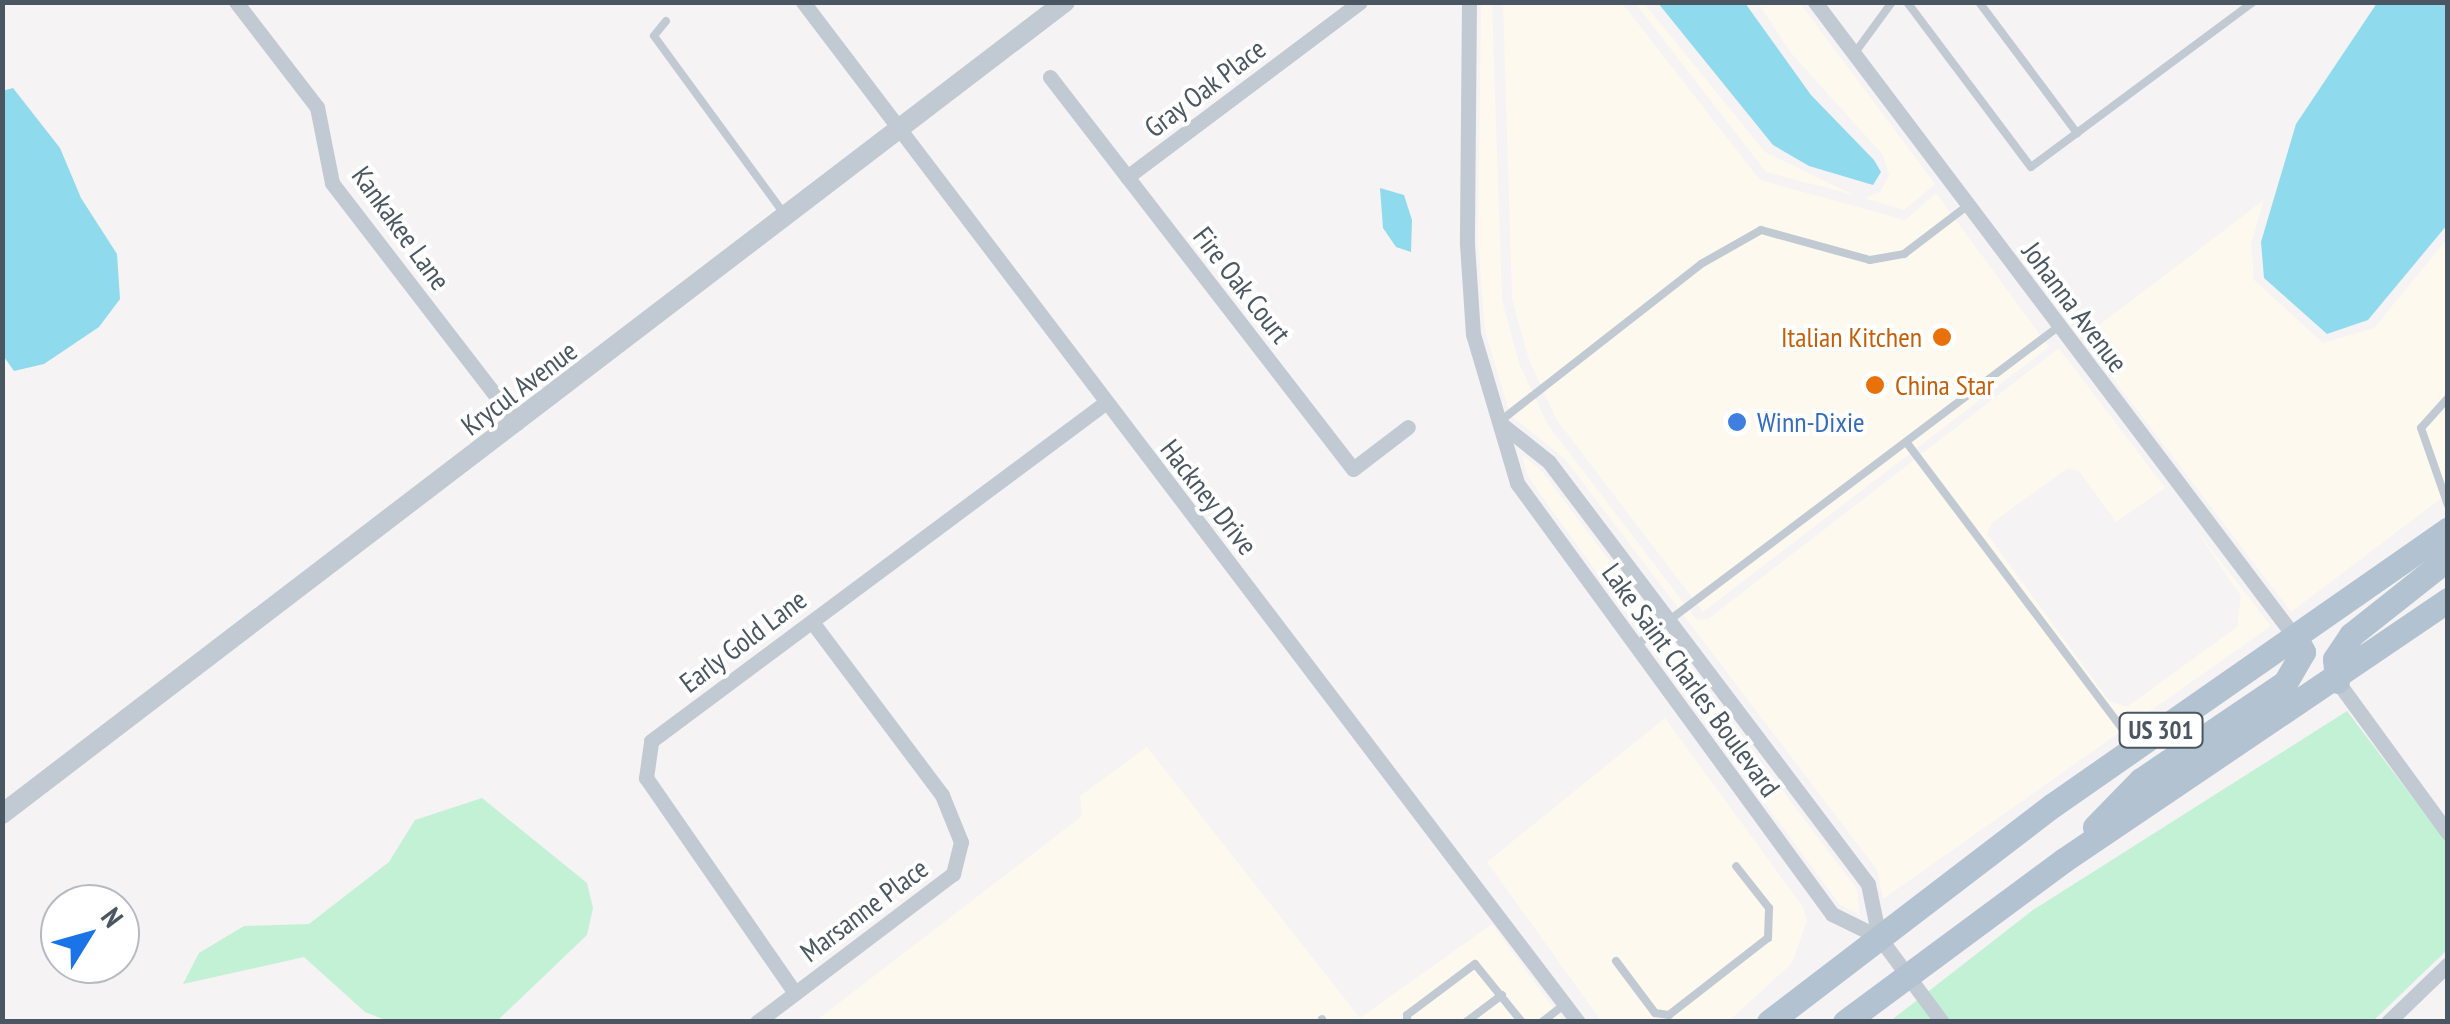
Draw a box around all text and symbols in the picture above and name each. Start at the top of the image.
street label: Gray Oak Place [1137,31,1273,145]
street label: Kankakee Lane [345,160,457,296]
street label: Fire Oak Court [1186,220,1298,350]
street label: Johanna Avenue [2015,235,2135,379]
place label: Italian Kitchen [1781,320,1922,354]
marker: Italian Kitchen [1931,326,1953,348]
street label: Krycul Avenue [454,333,584,443]
place label: China Star [1895,368,1994,402]
marker: China Star [1864,374,1886,396]
place label: Winn-Dixie [1757,405,1865,439]
marker: Winn-Dixie [1726,411,1748,433]
street label: Hackney Drive [1153,432,1265,562]
street label: Lake Saint Charles Boulevard [1595,557,1787,803]
street label: Early Gold Lane [673,582,813,700]
road number: US 301 [2118,710,2204,750]
street label: Marsanne Place [794,851,934,969]
north arrow [40,884,140,984]
text: N [93,900,132,934]

